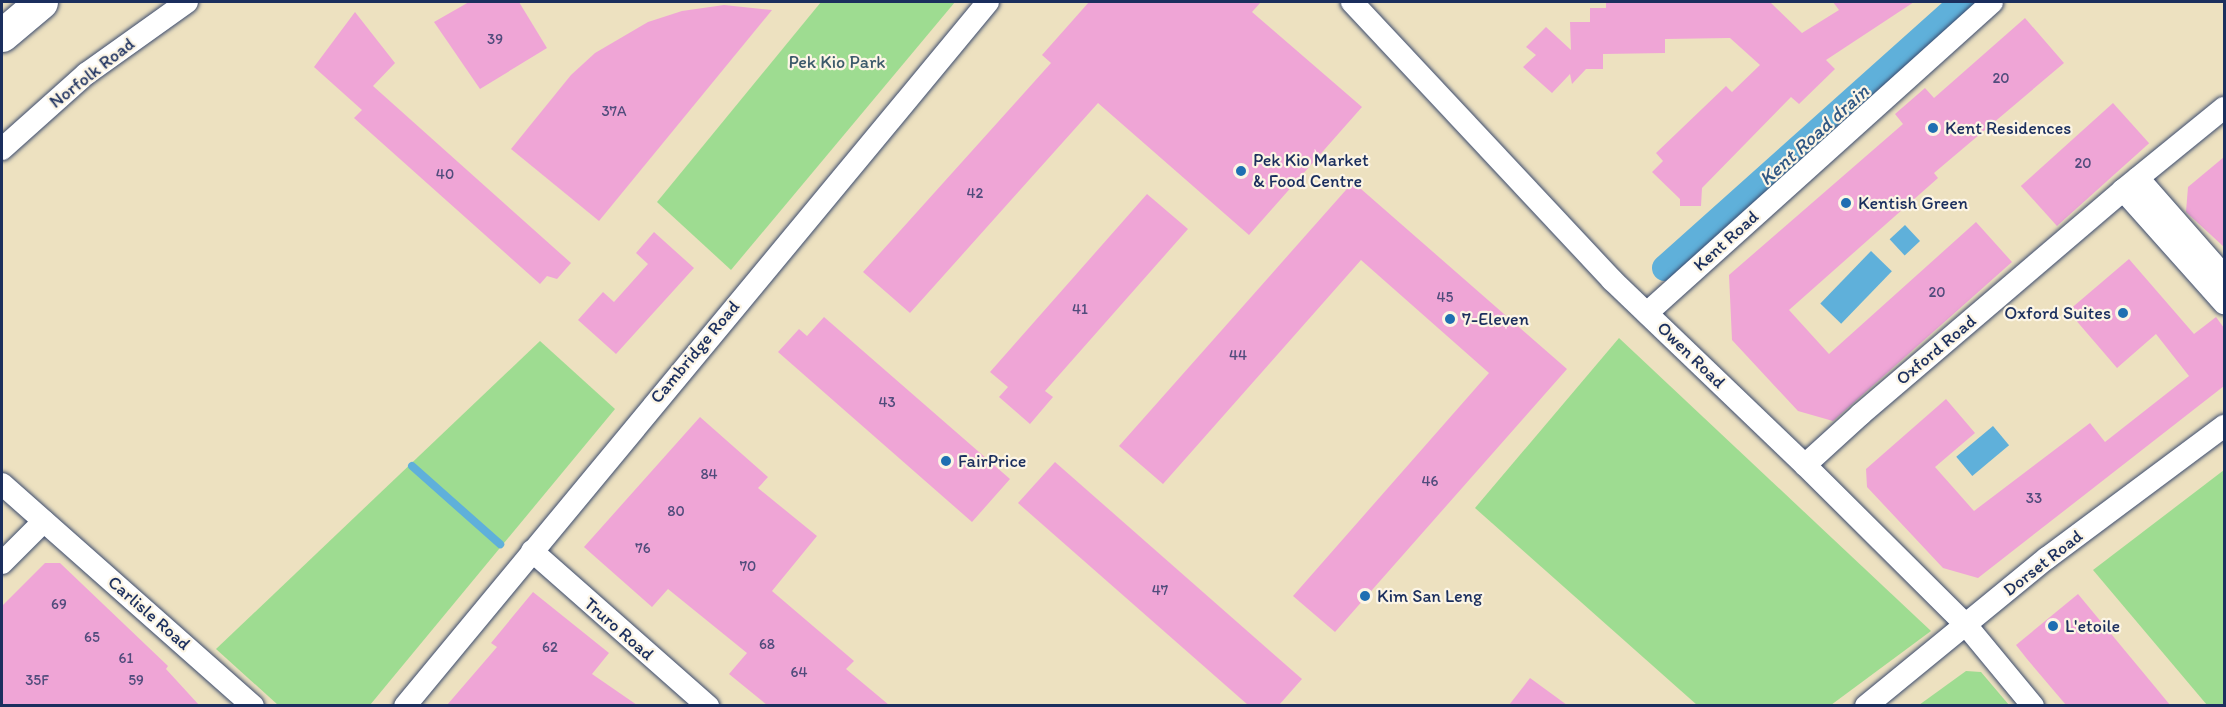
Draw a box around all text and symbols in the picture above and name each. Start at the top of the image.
house number: 39 [487,31,503,49]
street label: Norfolk Road [45,33,139,113]
park label: Pek Kio Park [789,51,885,73]
house number: 20 [1992,70,2010,88]
water label: Kent Road drain [1755,80,1873,190]
house number: 37A [601,103,627,121]
place label: Kent Residences [1945,117,2071,139]
marker: Kent Residences [1926,121,1940,135]
place label: Pek Kio Market & Food Centre [1253,150,1369,192]
house number: 20 [2074,155,2092,173]
marker: Pek Kio Market & Food Centre [1234,164,1248,178]
house number: 40 [436,166,454,184]
house number: 42 [967,185,983,203]
place label: Kentish Green [1858,192,1968,214]
marker: Kentish Green [1839,196,1853,210]
street label: Kent Road [1689,206,1763,276]
house number: 20 [1928,284,1946,302]
house number: 45 [1437,289,1453,307]
street label: Cambridge Road [646,296,744,408]
house number: 41 [1072,301,1088,319]
place label: Oxford Suites [2004,302,2111,324]
marker: Oxford Suites [2116,306,2130,320]
place label: 7-Eleven [1462,308,1529,330]
street label: Oxford Road [1892,310,1980,390]
marker: 7-Eleven [1443,312,1457,326]
street label: Owen Road [1652,317,1730,393]
house number: 44 [1229,347,1247,365]
house number: 43 [878,394,896,412]
place label: FairPrice [958,450,1026,472]
marker: FairPrice [939,454,953,468]
house number: 84 [700,466,718,484]
house number: 46 [1422,473,1438,491]
house number: 33 [2026,490,2042,508]
house number: 80 [667,503,685,521]
street label: Dorset Road [1999,525,2087,601]
house number: 76 [635,540,651,558]
house number: 70 [740,558,756,576]
street label: Carlisle Road [103,571,195,655]
house number: 47 [1152,582,1168,600]
place label: Kim San Leng [1377,585,1483,607]
marker: Kim San Leng [1358,589,1372,603]
street label: Truro Road [580,593,658,665]
house number: 69 [51,596,67,614]
place label: L'etoile [2065,615,2120,637]
marker: L'etoile [2046,619,2060,633]
house number: 65 [84,629,100,647]
house number: 68 [759,636,775,654]
house number: 62 [542,639,558,657]
house number: 61 [119,650,133,668]
house number: 64 [791,664,807,682]
house number: 35F [25,672,49,690]
house number: 59 [128,672,144,690]

